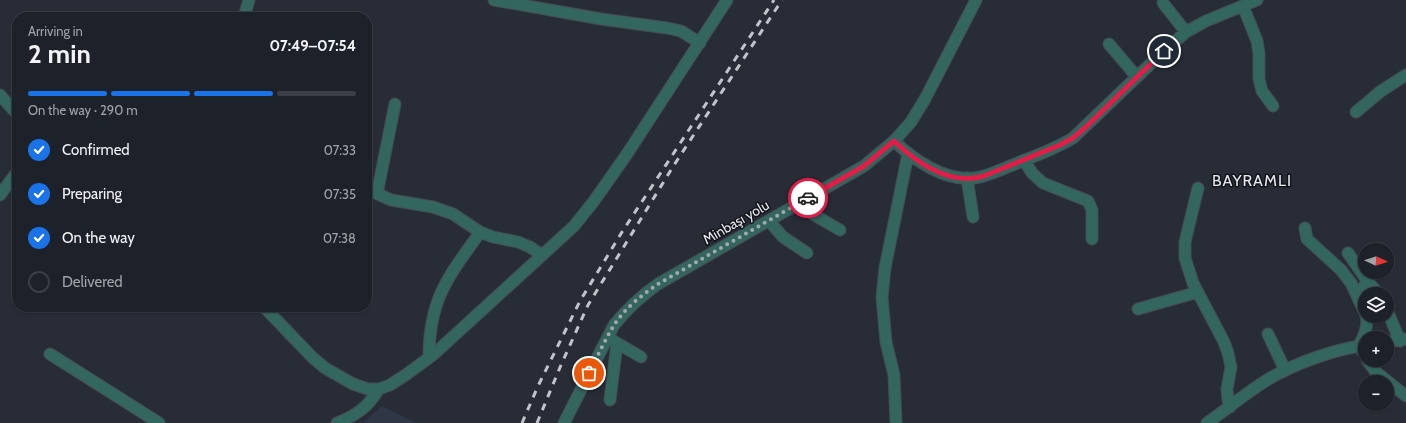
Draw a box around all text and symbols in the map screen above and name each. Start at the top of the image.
text: Arriving in [28,23,83,39]
pin [1147,34,1181,68]
text: 07:49–07:54 [269,37,356,55]
text: 2 min [28,38,91,70]
icon: home [1153,40,1175,62]
text: On the way · 290 m [28,102,138,118]
icon: check [28,139,50,161]
text: Confirmed [62,141,130,159]
text: 07:33 [324,142,356,158]
district label: BAYRAMLI [1212,171,1292,190]
courier [788,178,828,218]
icon: check [28,183,50,205]
text: Preparing [62,185,122,203]
text: 07:35 [324,186,356,202]
icon: car [797,187,819,209]
street label: Minbaşı yolu [700,196,772,248]
icon: check [28,227,50,249]
text: On the way [62,229,135,247]
text: 07:38 [323,230,356,246]
north arrow [1358,243,1394,279]
map controls [1358,243,1394,411]
text: Delivered [62,273,123,291]
button: layers [1358,287,1394,323]
button: + [1358,331,1394,367]
pin [572,356,606,390]
icon: bag [578,362,600,384]
button: − [1358,375,1394,411]

